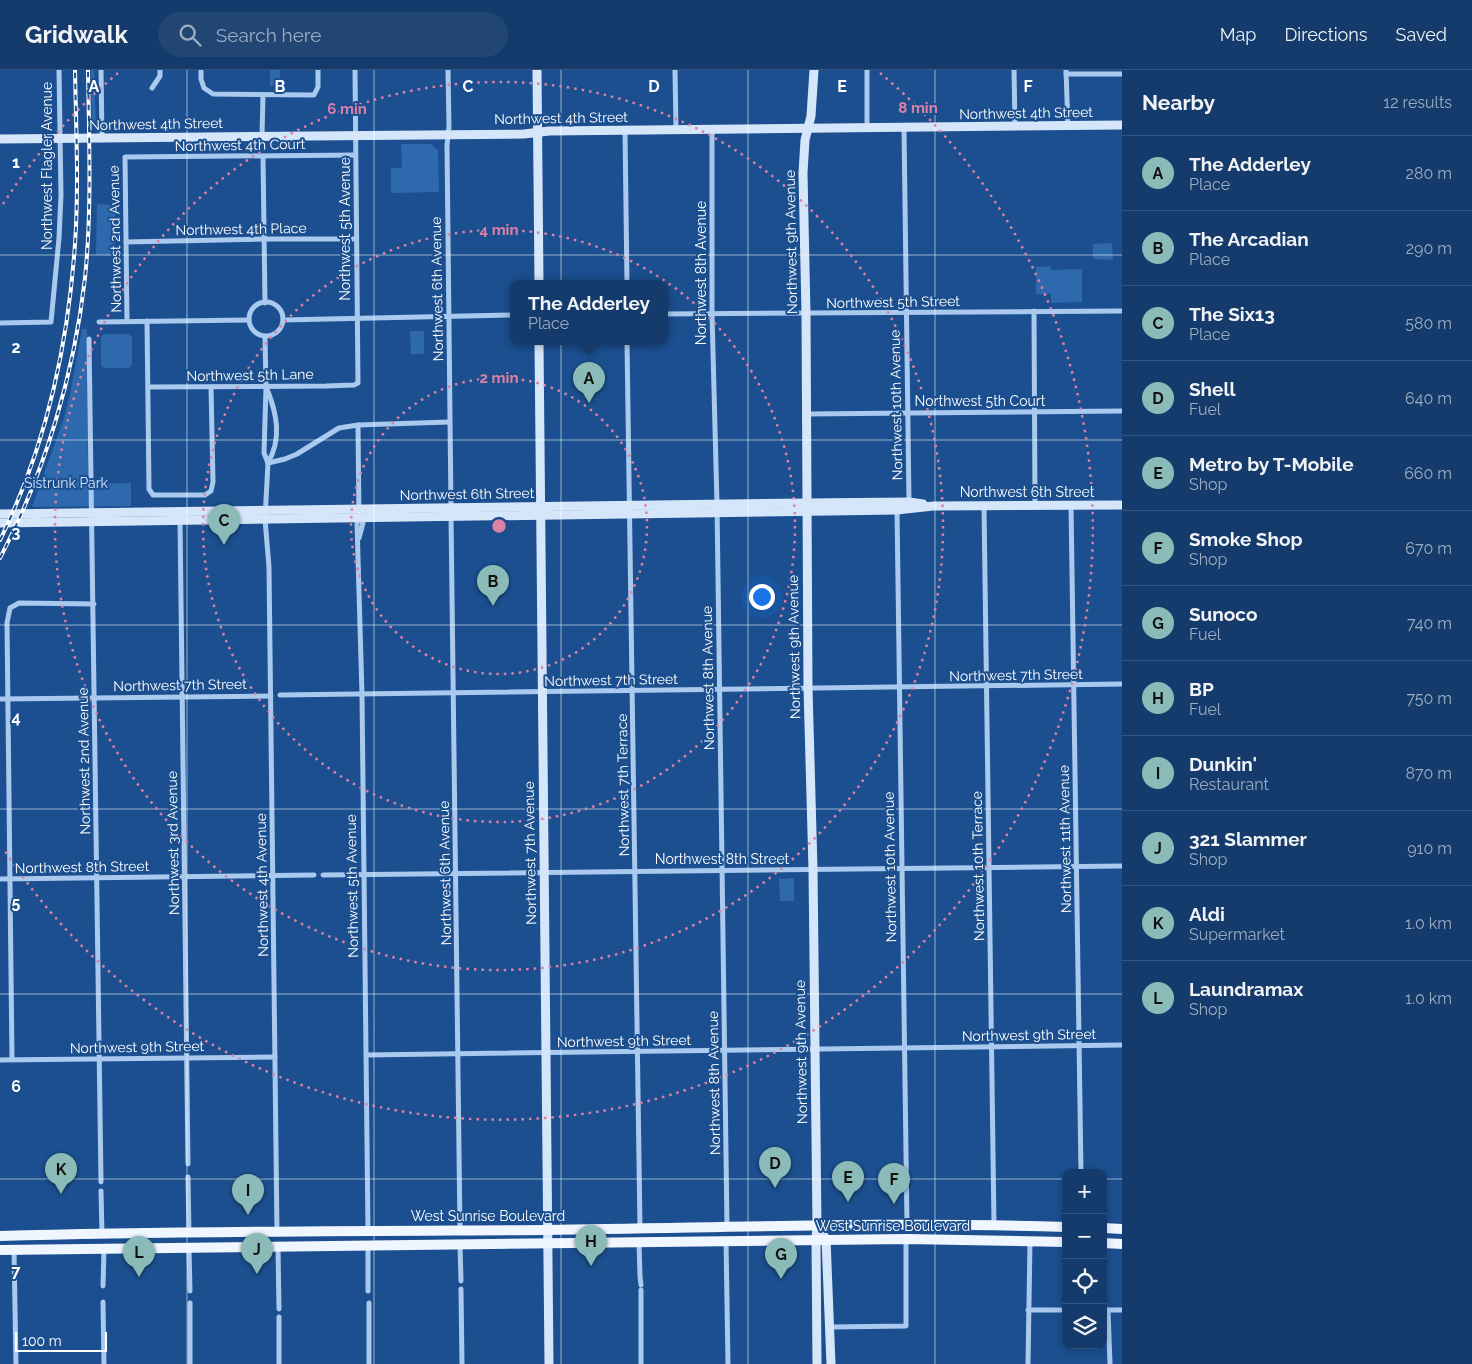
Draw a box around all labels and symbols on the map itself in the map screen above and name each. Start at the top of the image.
text: A [89,77,100,96]
text: B [275,77,286,96]
text: C [463,77,474,96]
text: D [648,77,660,96]
text: E [837,77,847,96]
text: F [1023,77,1033,96]
street label: Northwest Flagler Avenue [39,82,55,250]
text: 8 min [898,99,938,117]
text: 6 min [327,100,367,118]
street label: Northwest 4th Street [959,104,1093,122]
street label: Northwest 4th Street [494,109,628,127]
street label: Northwest 4th Street [89,115,223,133]
street label: Northwest 4th Court [174,136,306,154]
text: 1 [12,153,20,172]
street label: Northwest 5th Avenue [337,157,353,301]
street label: Northwest 2nd Avenue [106,165,124,313]
street label: Northwest 9th Avenue [782,170,800,314]
street label: Northwest 8th Avenue [693,201,709,345]
street label: Northwest 6th Avenue [428,217,446,361]
street label: Northwest 4th Place [175,220,307,238]
text: 4 min [479,221,519,239]
street label: Northwest 5th Street [826,293,960,311]
street label: Northwest 10th Avenue [887,330,905,480]
text: 2 [11,338,21,357]
pin: A [573,362,605,403]
street label: Northwest 5th Lane [186,366,314,384]
text: 2 min [480,369,518,387]
street label: Northwest 5th Court [915,393,1046,409]
park label: Sistrunk Park [24,475,109,491]
street label: Northwest 6th Street [960,484,1095,500]
street label: Northwest 6th Street [400,485,535,503]
pin: C [208,504,240,545]
centre of rings [490,517,508,535]
text: 3 [12,523,21,542]
pin: B [477,565,509,606]
street label: Northwest 9th Avenue [785,575,803,719]
your location [749,584,775,610]
street label: Northwest 8th Avenue [699,606,717,750]
street label: Northwest 7th Street [949,666,1083,684]
street label: Northwest 7th Street [544,671,678,689]
street label: Northwest 7th Street [113,676,247,694]
street label: Northwest 2nd Avenue [75,687,93,835]
text: 4 [11,708,21,727]
street label: Northwest 7th Terrace [614,713,632,857]
street label: Northwest 11th Avenue [1056,765,1074,913]
street label: Northwest 3rd Avenue [164,771,182,915]
street label: Northwest 7th Avenue [521,781,539,925]
street label: Northwest 10th Terrace [969,791,987,941]
street label: Northwest 10th Avenue [881,792,899,942]
street label: Northwest 6th Avenue [436,801,454,945]
street label: Northwest 4th Avenue [253,813,271,957]
street label: Northwest 5th Avenue [343,814,361,958]
street label: Northwest 8th Street [655,851,790,867]
street label: Northwest 8th Street [15,858,150,876]
text: 5 [12,893,21,912]
street label: Northwest 9th Avenue [792,980,810,1124]
street label: Northwest 8th Avenue [705,1011,723,1155]
street label: Northwest 9th Street [962,1026,1097,1044]
street label: Northwest 9th Street [557,1032,692,1050]
street label: Northwest 9th Street [70,1038,205,1056]
text: 6 [11,1077,21,1096]
pin: D [759,1147,791,1188]
pin: K [45,1153,77,1194]
pin: E [832,1161,864,1202]
pin: F [878,1163,910,1204]
pin: I [232,1174,264,1215]
street label: West Sunrise Boulevard [411,1208,565,1224]
street label: West Sunrise Boulevard [816,1218,970,1234]
pin: H [575,1225,607,1266]
pin: J [241,1233,273,1274]
pin: L [123,1236,155,1277]
pin: G [765,1238,797,1279]
text: 7 [12,1262,21,1281]
scale bar [15,1329,108,1352]

